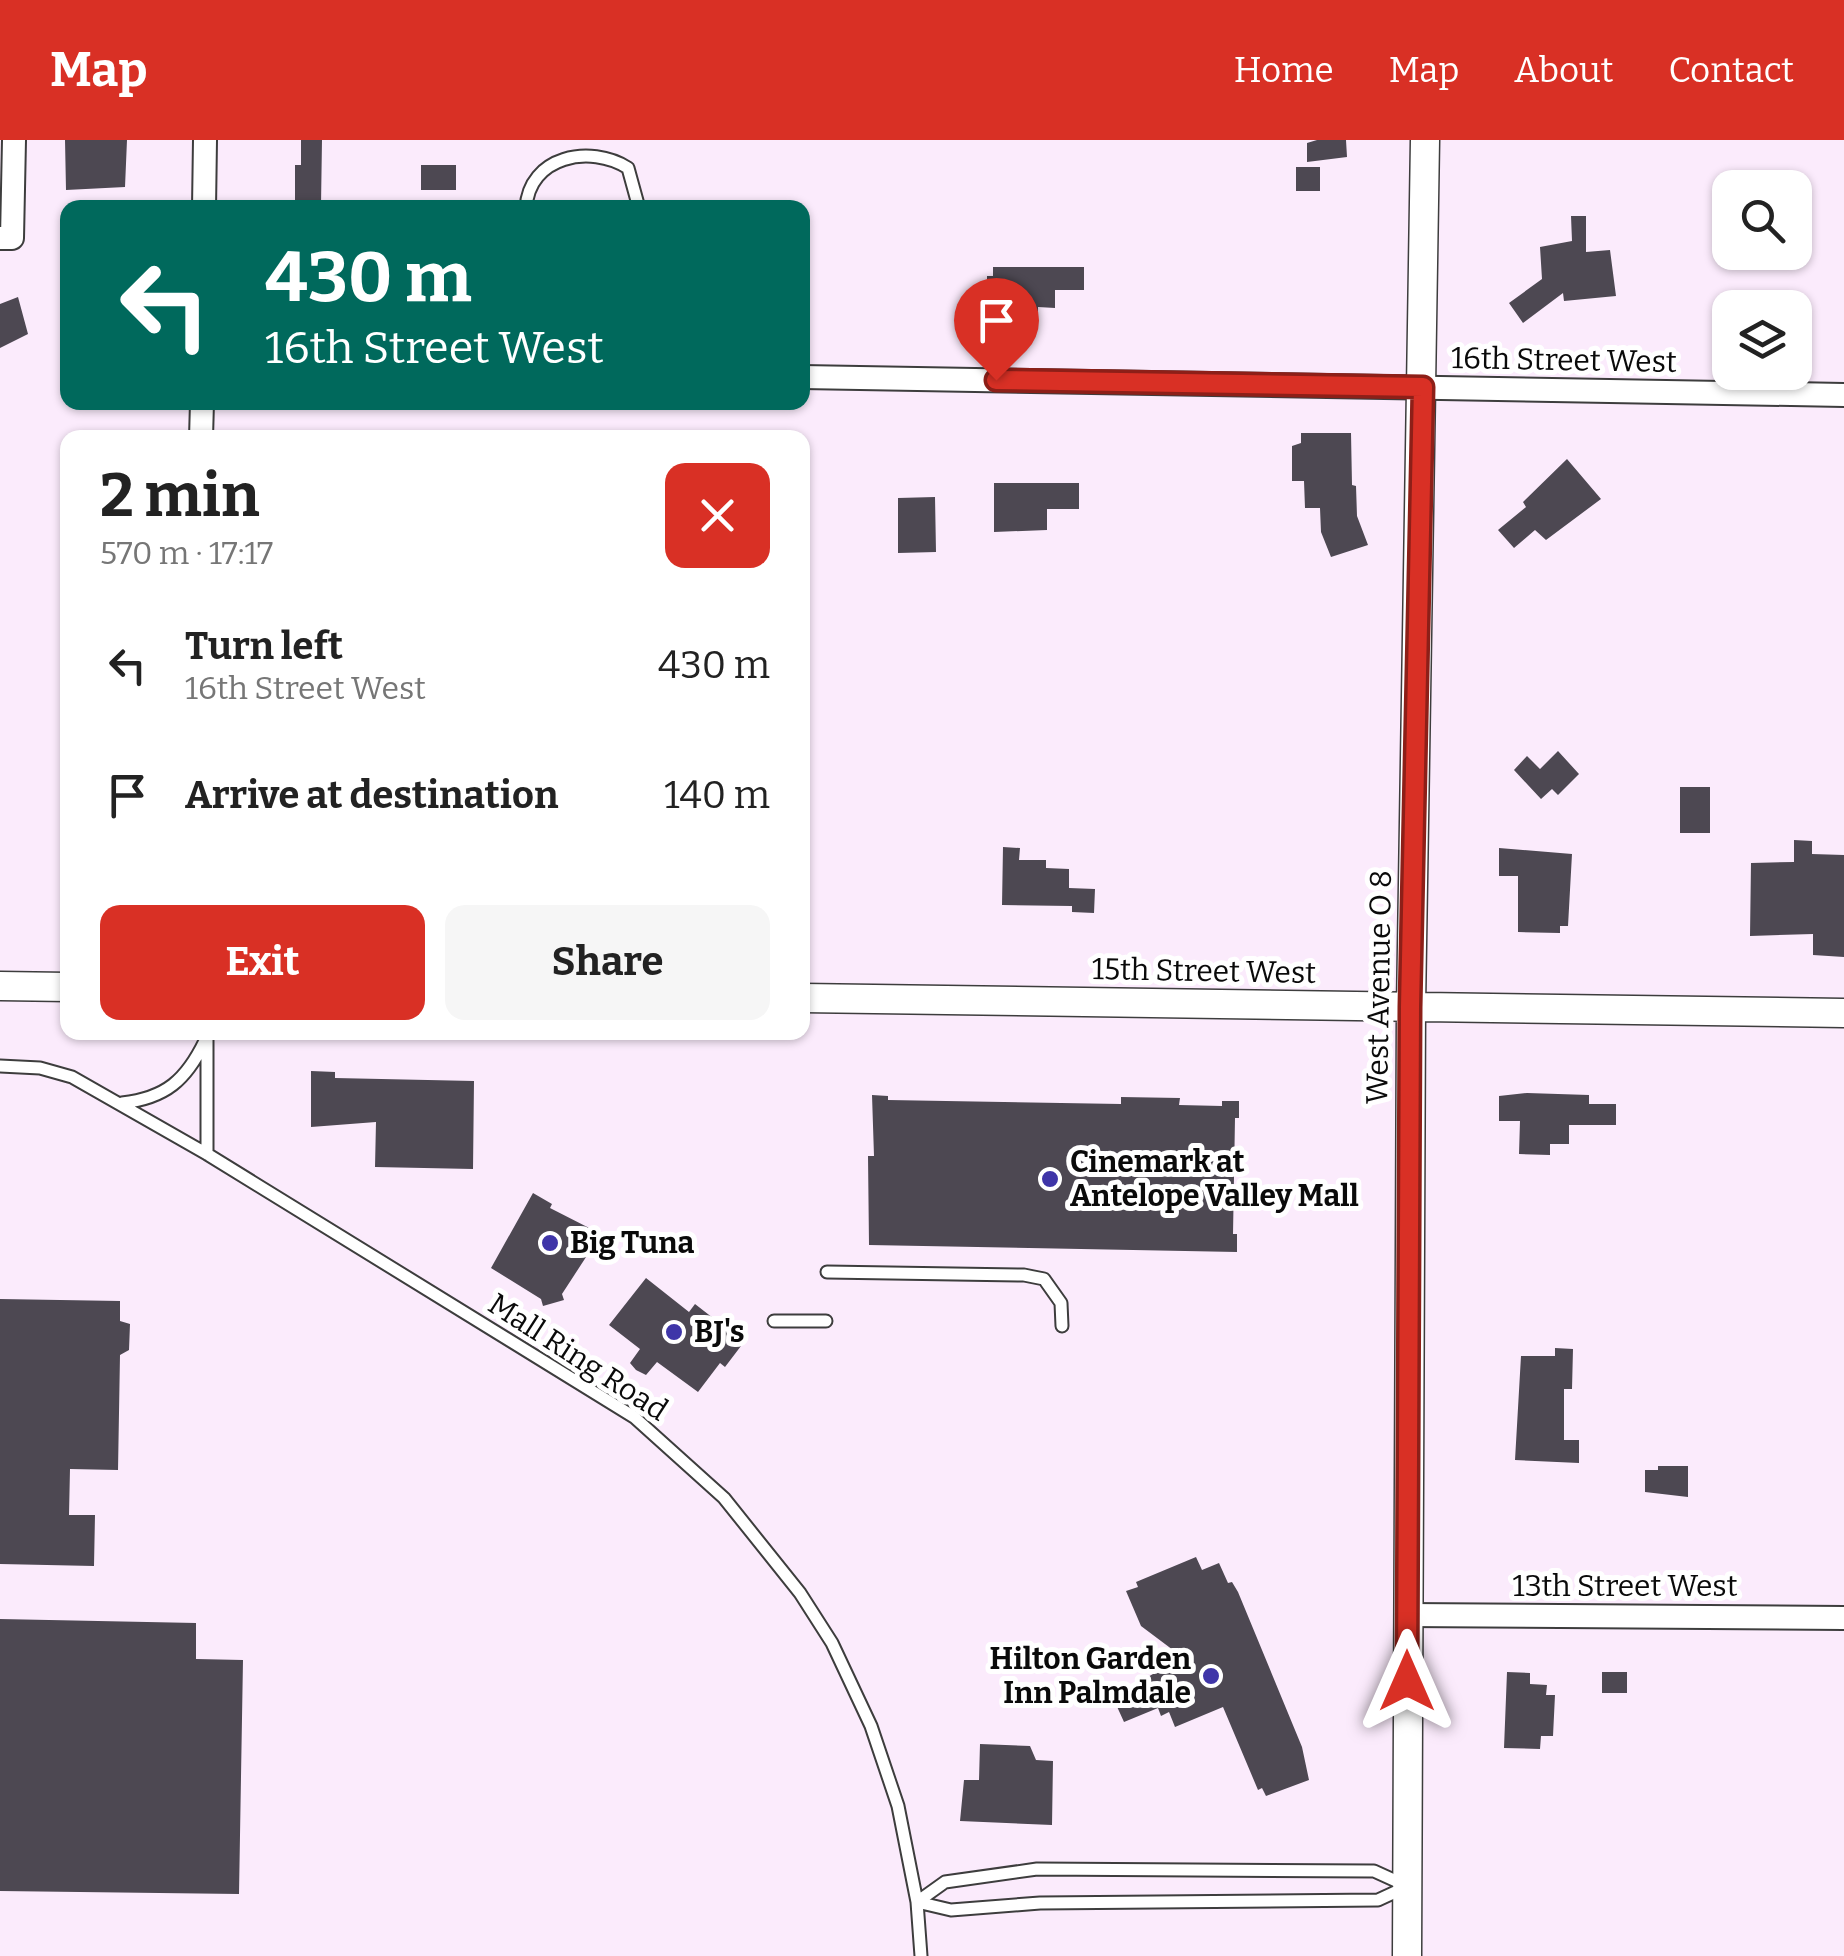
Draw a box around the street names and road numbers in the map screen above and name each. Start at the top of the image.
street label: 16th Street West [1451,340,1677,380]
street label: West Avenue O 8 [1359,870,1399,1104]
street label: 15th Street West [1092,951,1317,991]
street label: Mall Ring Road [482,1286,675,1428]
street label: 13th Street West [1512,1568,1738,1604]

